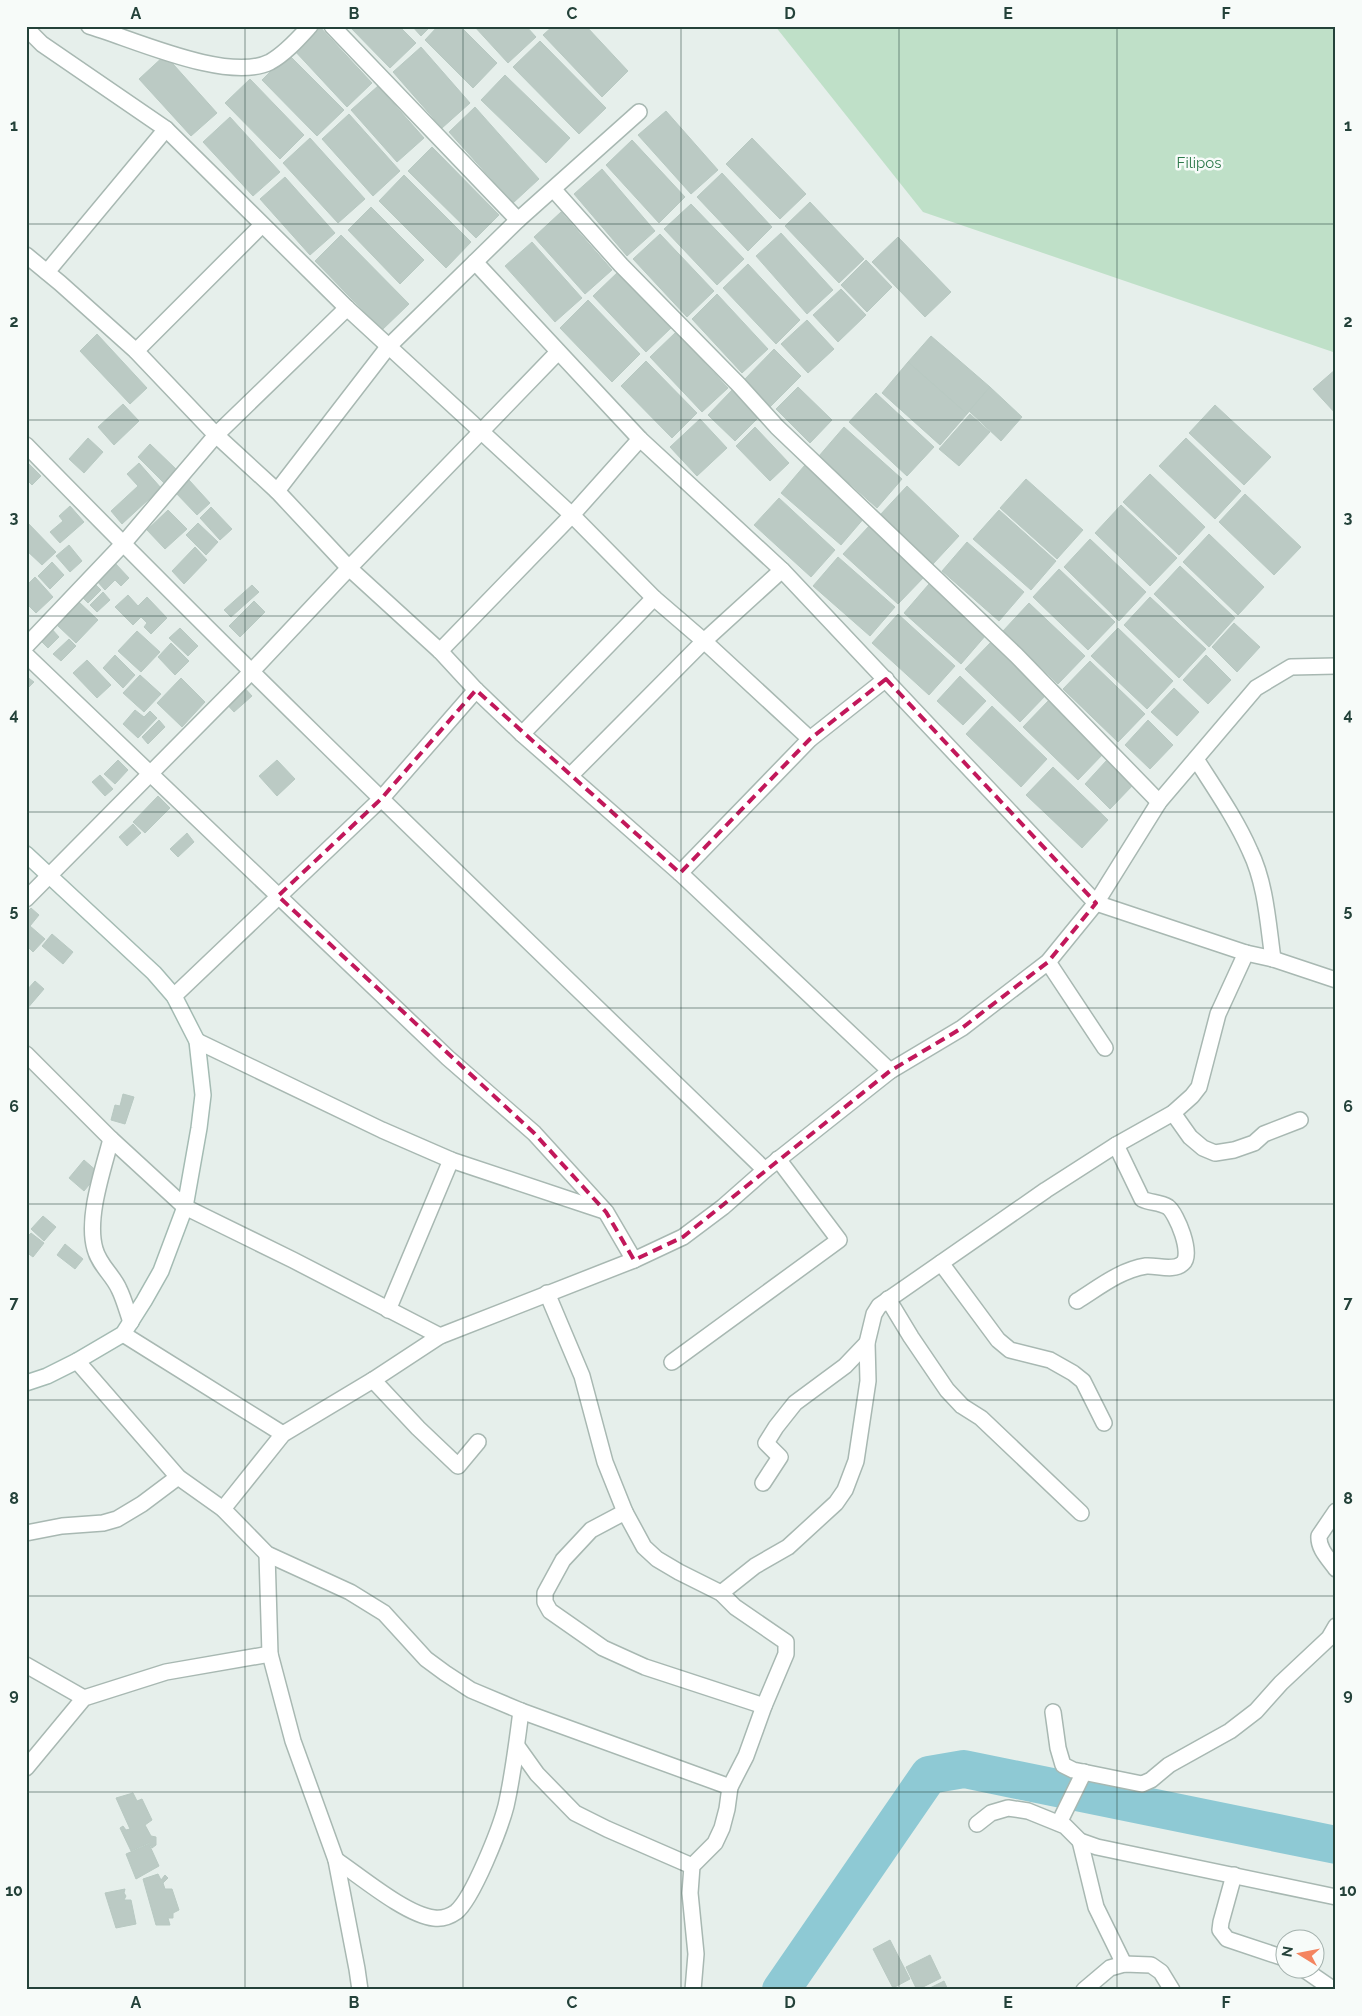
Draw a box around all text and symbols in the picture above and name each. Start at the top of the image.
text: A [131,4,142,23]
text: B [349,4,360,23]
text: C [567,4,578,23]
text: D [784,4,796,23]
text: E [1003,4,1013,23]
text: F [1221,4,1231,23]
text: 1 [10,116,18,135]
text: 1 [1344,116,1352,135]
park label: Filipos [1177,154,1221,172]
text: 2 [9,312,19,331]
text: 2 [1343,312,1353,331]
text: 3 [10,508,19,527]
text: 3 [1344,508,1353,527]
text: 4 [9,705,19,724]
text: 4 [1343,705,1353,724]
text: 5 [10,901,19,920]
text: 5 [1344,901,1353,920]
text: 6 [9,1097,19,1116]
text: 6 [1343,1097,1353,1116]
text: 7 [10,1293,19,1312]
text: 7 [1344,1293,1353,1312]
text: 8 [9,1489,19,1508]
text: 8 [1343,1489,1353,1508]
text: 9 [9,1685,19,1704]
text: 9 [1343,1685,1353,1704]
text: 10 [5,1881,23,1900]
text: 10 [1339,1881,1357,1900]
north arrow [1274,1928,1324,1978]
text: N [1278,1945,1296,1958]
text: A [131,1993,142,2012]
text: B [349,1993,360,2012]
text: C [567,1993,578,2012]
text: D [784,1993,796,2012]
text: E [1003,1993,1013,2012]
text: F [1221,1993,1231,2012]

